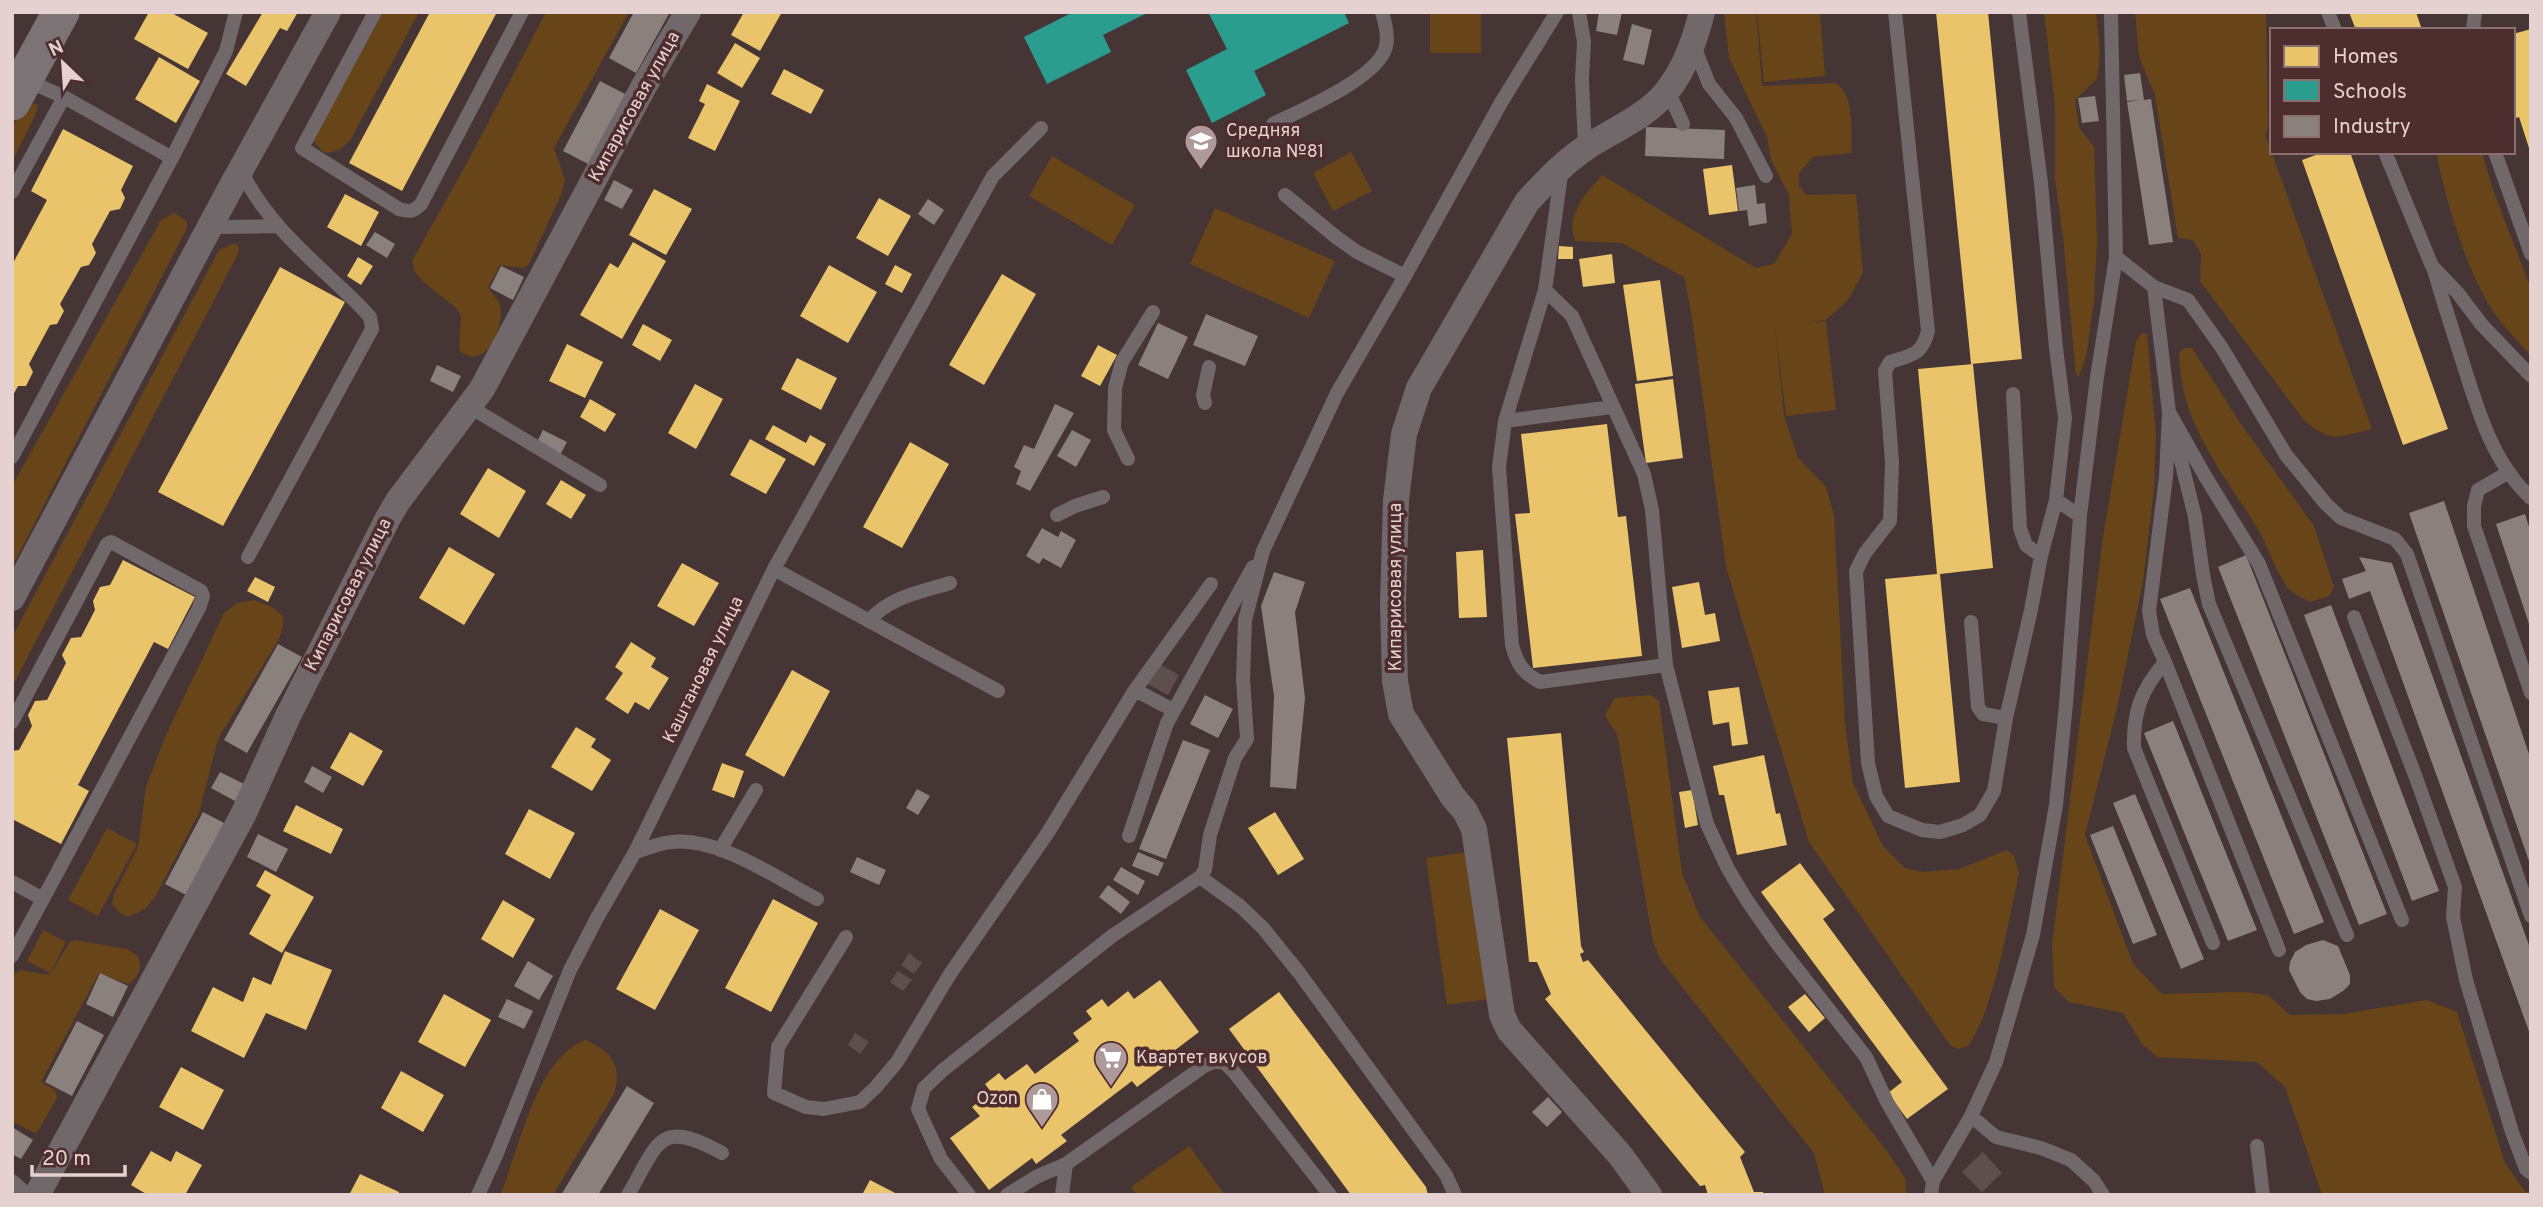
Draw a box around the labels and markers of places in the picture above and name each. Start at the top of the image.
place label: Средняя школа №81 [1226,120,1324,164]
school or university icon: Средняя школа №81 [1182,122,1220,171]
supermarket icon: Квартет вкусов [1092,1039,1130,1088]
place label: Квартет вкусов [1136,1047,1267,1070]
shop icon: Ozon [1023,1080,1061,1129]
place label: Ozon [976,1088,1018,1111]

